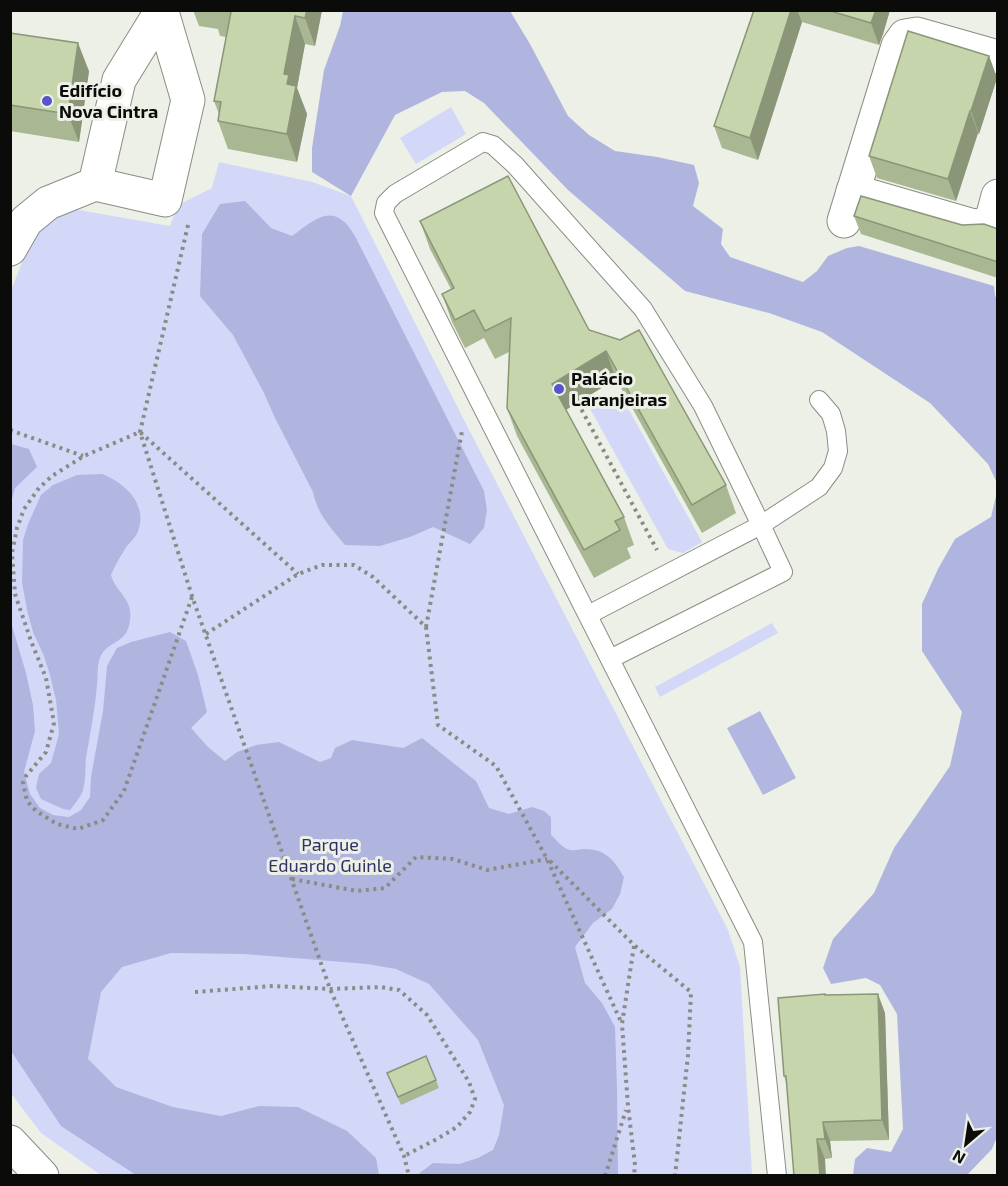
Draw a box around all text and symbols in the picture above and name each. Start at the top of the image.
place label: Edifício Nova Cintra [59,79,158,122]
marker: Edifício Nova Cintra [40,94,54,108]
place label: Palácio Laranjeiras [571,367,667,410]
marker: Palácio Laranjeiras [552,382,566,396]
park label: Parque Eduardo Guinle [268,833,392,876]
north arrow [936,1114,996,1174]
text: N [949,1146,968,1169]

